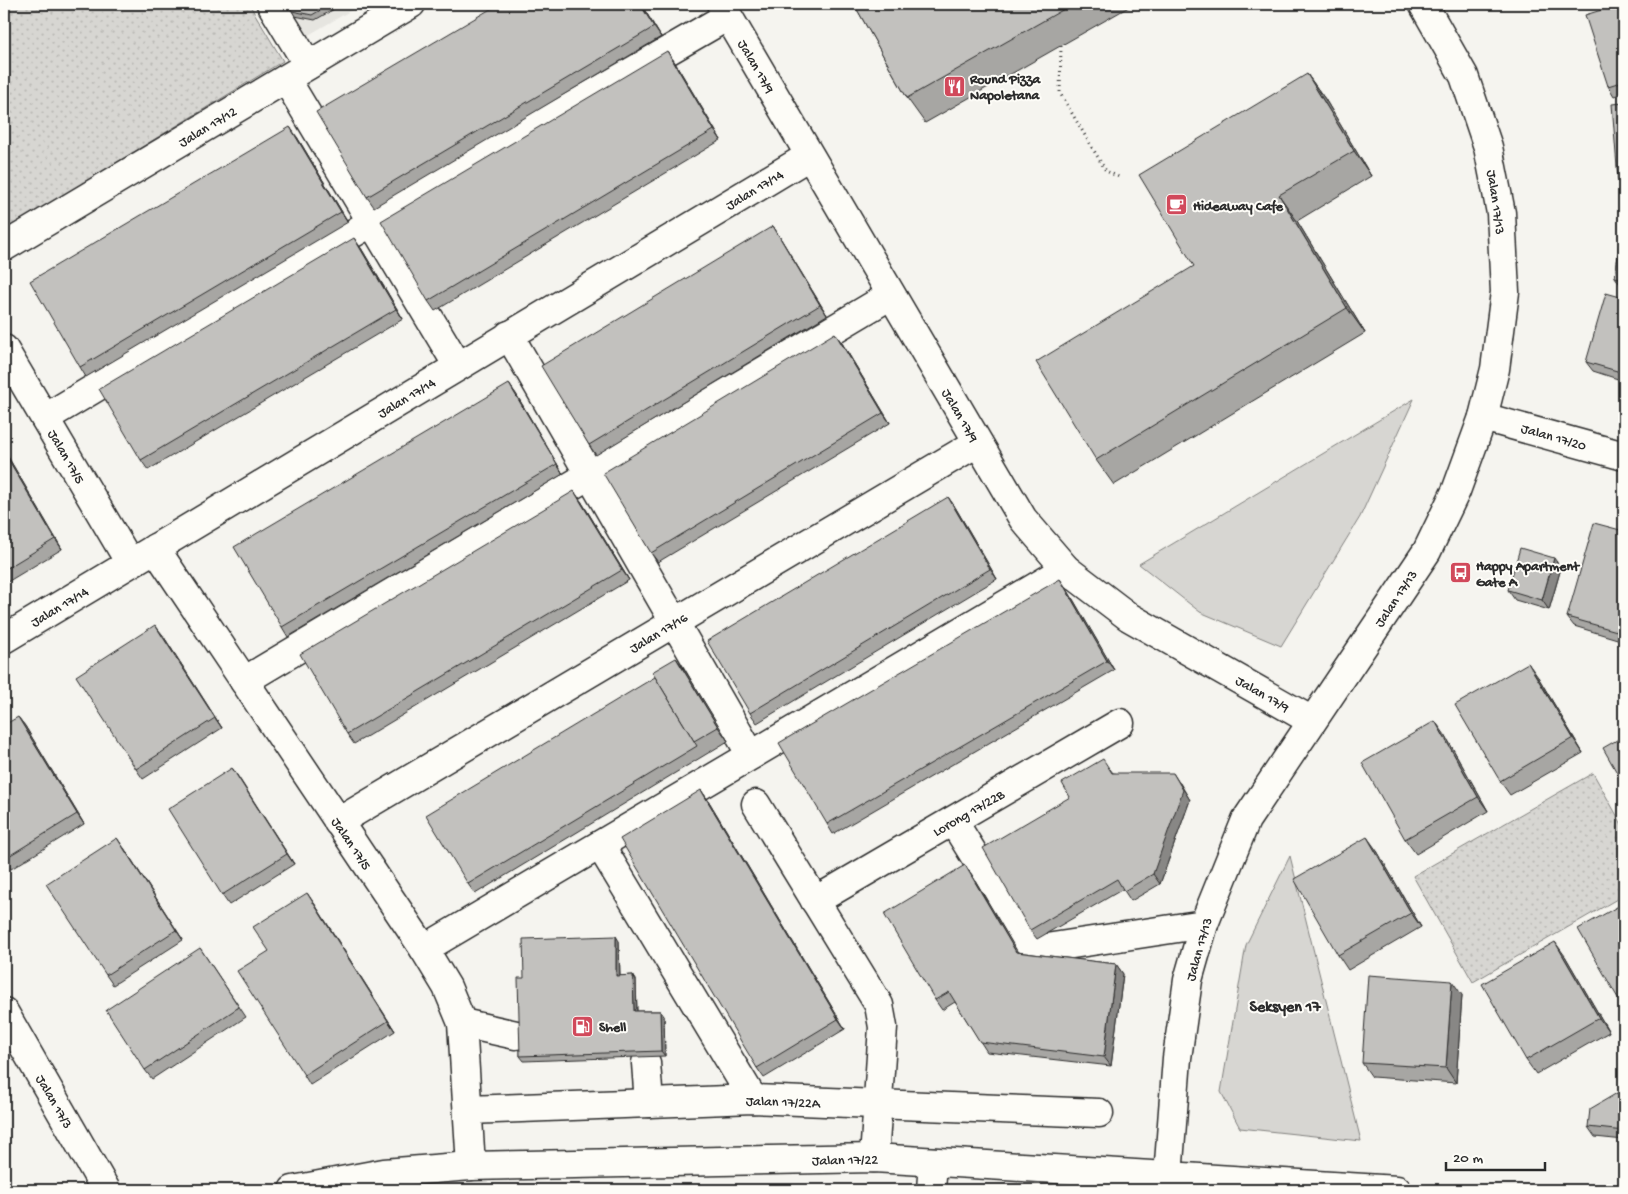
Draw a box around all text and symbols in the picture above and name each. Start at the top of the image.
street label: Jalan 17/9 [733,37,777,97]
place label: Round Pizza Napoletana [969,72,1041,105]
restaurant icon: Round Pizza Napoletana [942,74,966,98]
street label: Jalan 17/12 [176,104,241,152]
street label: Jalan 17/14 [723,167,788,215]
street label: Jalan 17/13 [1482,169,1507,236]
cafe icon: Hideaway Cafe [1165,193,1189,217]
place label: Hideaway Cafe [1193,199,1284,216]
street label: Jalan 17/14 [375,375,440,423]
street label: Jalan 17/9 [937,386,981,446]
street label: Jalan 17/20 [1519,421,1588,456]
street label: Jalan 17/5 [43,427,87,487]
place label: Happy Apartment Gate A [1476,559,1580,592]
bus stop icon: Happy Apartment Gate A [1448,561,1472,585]
street label: Jalan 17/13 [1372,568,1422,631]
street label: Jalan 17/14 [28,584,93,632]
street label: Jalan 17/16 [627,610,692,658]
street label: Jalan 17/9 [1232,673,1292,717]
street label: Lorong 17/22B [930,786,1009,841]
street label: Jalan 17/5 [326,815,374,874]
street label: Jalan 17/13 [1183,916,1218,983]
district label: Seksyen 17 [1249,999,1321,1018]
fuel station icon: Shell [571,1014,595,1038]
place label: Shell [599,1020,626,1037]
street label: Jalan 17/3 [31,1072,75,1132]
street label: Jalan 17/22A [745,1094,821,1113]
scale bar [1446,1139,1544,1171]
text: 20 m [1453,1150,1483,1168]
street label: Jalan 17/22 [812,1152,878,1171]

